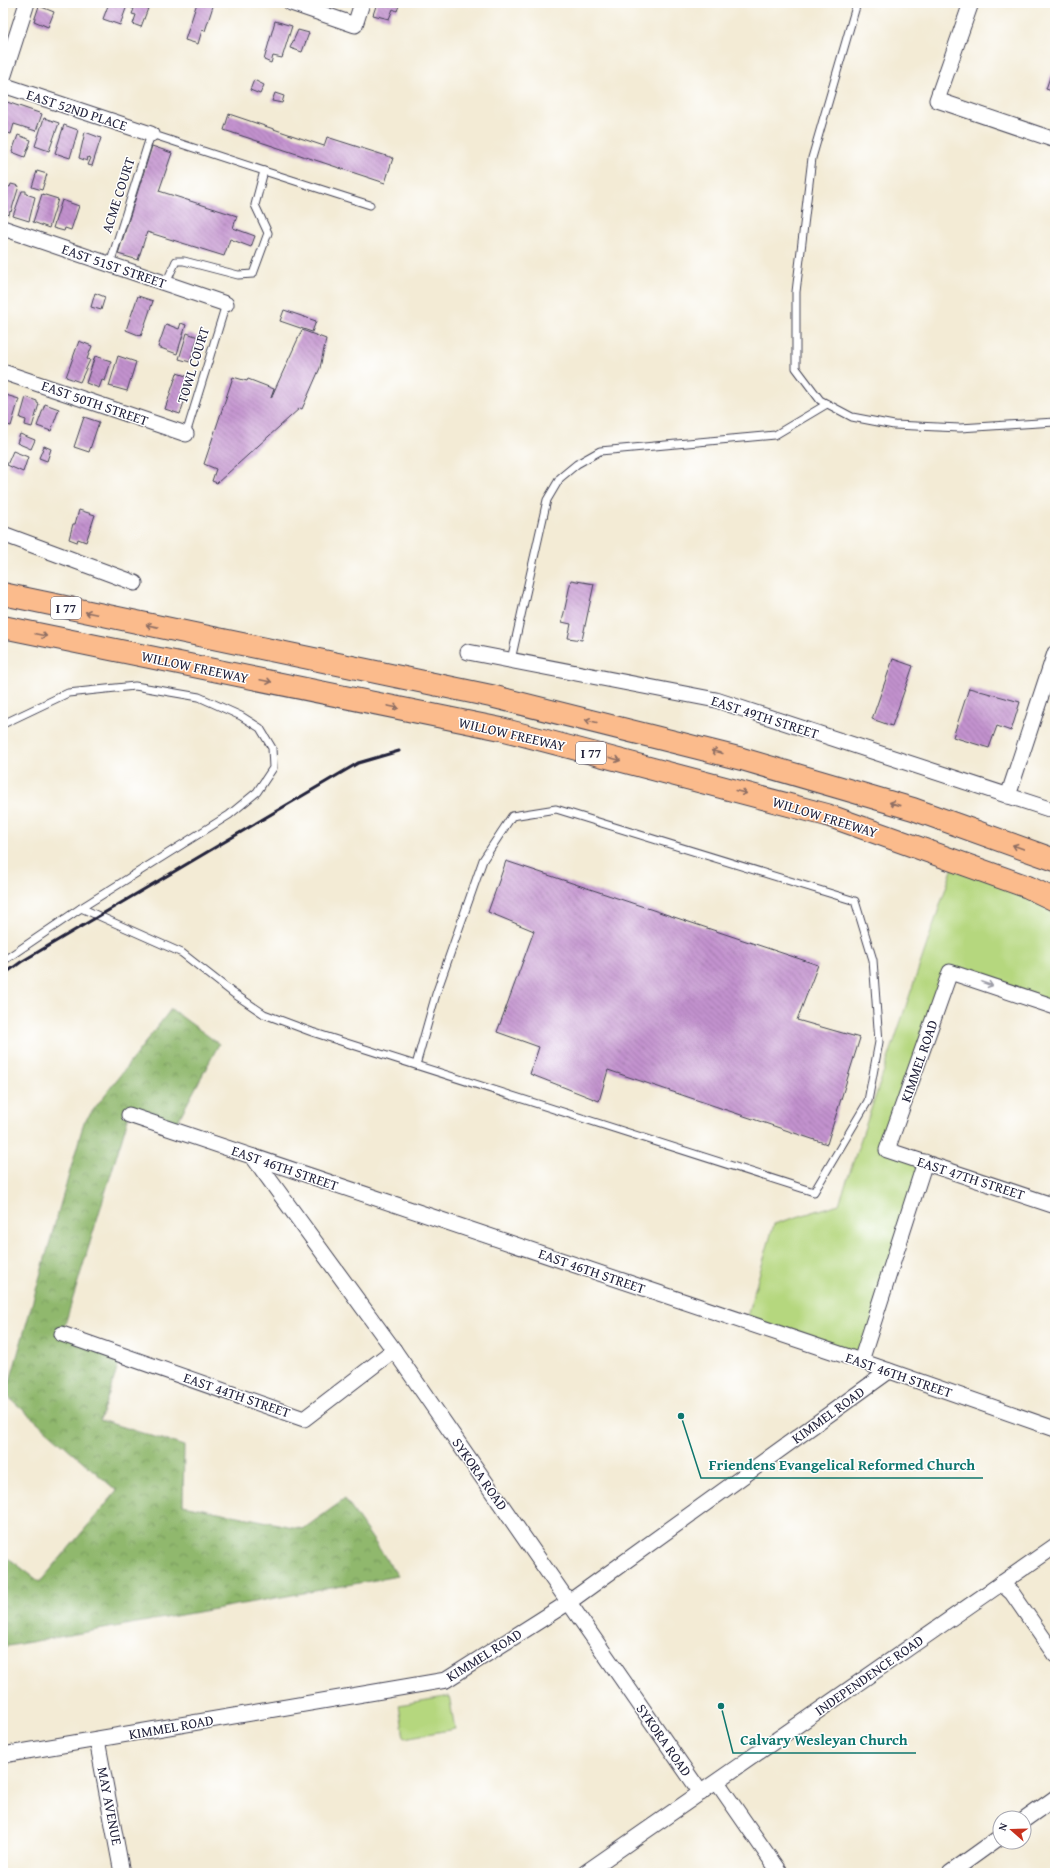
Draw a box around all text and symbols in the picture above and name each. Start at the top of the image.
street label: EAST 52ND PLACE [24,84,130,136]
street label: ACME COURT [96,154,140,235]
street label: EAST 51ST STREET [59,239,169,293]
street label: TOWL COURT [172,324,214,406]
street label: EAST 50TH STREET [39,375,151,431]
road number: I 77 [51,597,81,619]
one-way arrow [85,609,98,617]
one-way arrow [146,622,159,630]
one-way arrow [34,632,47,640]
street label: WILLOW FREEWAY [140,646,251,688]
one-way arrow [259,678,272,686]
street label: EAST 49TH STREET [709,690,821,744]
one-way arrow [386,704,399,712]
street label: WILLOW FREEWAY [457,712,568,756]
one-way arrow [585,717,598,724]
road number: I 77 [576,742,606,764]
one-way arrow [711,748,724,756]
one-way arrow [608,756,621,763]
one-way arrow [734,789,747,797]
street label: WILLOW FREEWAY [770,792,881,843]
one-way arrow [889,800,902,807]
one-way arrow [1013,842,1025,850]
one-way arrow [980,981,993,988]
street label: KIMMEL ROAD [896,1017,942,1105]
street label: EAST 46TH STREET [229,1140,341,1196]
street label: EAST 47TH STREET [915,1151,1027,1205]
street label: EAST 46TH STREET [536,1243,648,1299]
street label: EAST 46TH STREET [843,1347,955,1403]
street label: EAST 44TH STREET [181,1367,293,1423]
street label: KIMMEL ROAD [787,1382,869,1448]
street label: SYKORA ROAD [448,1434,512,1514]
callout: Friendens Evangelical Reformed Church [701,1451,983,1478]
text: Friendens Evangelical Reformed Church [709,1454,975,1475]
street label: KIMMEL ROAD [442,1624,526,1686]
street label: INDEPENDENCE ROAD [811,1630,927,1720]
street label: SYKORA ROAD [632,1700,696,1780]
street label: KIMMEL ROAD [127,1710,215,1744]
callout: Calvary Wesleyan Church [733,1726,916,1753]
text: Calvary Wesleyan Church [740,1729,908,1750]
street label: MAY AVENUE [93,1765,127,1847]
north arrow [992,1810,1032,1850]
text: N [994,1820,1012,1833]

